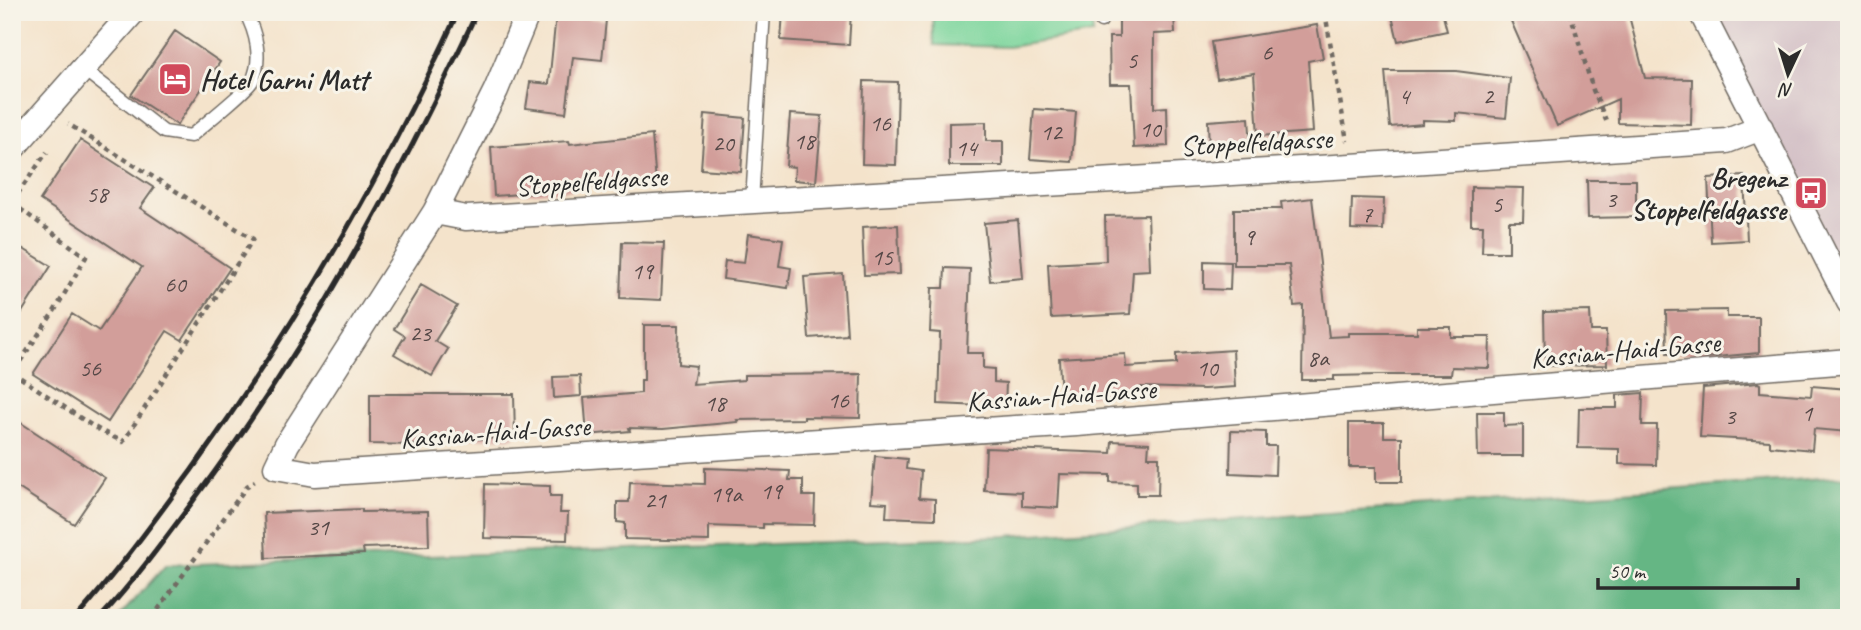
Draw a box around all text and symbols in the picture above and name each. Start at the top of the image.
house number: 6 [1262,37,1274,67]
north arrow [1752,38,1822,108]
house number: 5 [1127,45,1139,75]
hotel icon: Hotel Garni Matt [156,60,194,98]
place label: Hotel Garni Matt [200,62,373,97]
text: N [1777,77,1794,102]
house number: 4 [1399,81,1412,111]
house number: 2 [1483,81,1496,111]
house number: 16 [869,108,892,138]
house number: 10 [1139,114,1163,144]
house number: 12 [1040,117,1064,147]
street label: Stoppelfeldgasse [1179,120,1335,163]
house number: 18 [793,126,817,156]
house number: 20 [712,128,736,158]
house number: 14 [955,133,979,163]
street label: Stoppelfeldgasse [514,158,670,204]
place label: Bregenz Stoppelfeldgasse [1631,160,1789,227]
bus stop icon: Bregenz Stoppelfeldgasse [1792,174,1830,212]
house number: 58 [86,179,110,209]
house number: 3 [1606,184,1619,214]
house number: 5 [1492,189,1504,219]
house number: 7 [1362,199,1374,229]
house number: 9 [1244,222,1257,252]
house number: 15 [871,242,894,272]
house number: 19 [631,256,655,286]
house number: 60 [164,269,188,299]
house number: 23 [409,318,433,348]
street label: Kassian-Haid-Gasse [1529,324,1723,376]
house number: 8a [1307,343,1330,373]
house number: 56 [79,353,102,383]
house number: 10 [1196,353,1220,383]
street label: Kassian-Haid-Gasse [965,371,1159,419]
house number: 16 [827,385,850,415]
house number: 18 [704,388,728,418]
house number: 1 [1802,398,1814,428]
house number: 3 [1725,401,1738,431]
street label: Kassian-Haid-Gasse [399,408,593,456]
house number: 19 [760,476,784,506]
house number: 19a [710,479,744,509]
house number: 21 [644,485,667,515]
house number: 31 [307,512,330,542]
scale bar [1598,546,1798,590]
text: 50 m [1609,558,1647,584]

